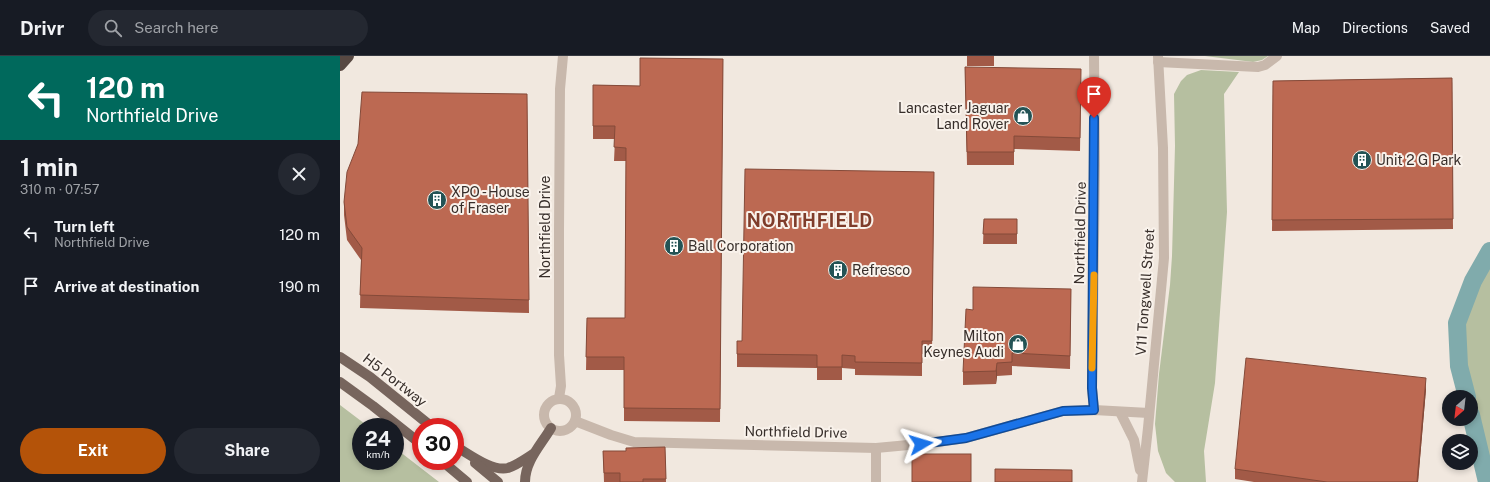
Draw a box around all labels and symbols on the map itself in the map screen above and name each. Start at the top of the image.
pin [1077,77,1111,118]
place label: Lancaster Jaguar Land Rover [898,100,1009,132]
shop icon: Lancaster Jaguar Land Rover [1012,105,1034,127]
building icon: Unit 2 G Park [1351,149,1373,171]
place label: Unit 2 G Park [1376,152,1462,168]
street label: Northfield Drive [537,175,553,278]
street label: Northfield Drive [1071,181,1089,285]
place label: XPO - House of Fraser [451,184,530,216]
building icon: XPO - House of Fraser [426,189,448,211]
district label: NORTHFIELD [747,210,873,231]
street label: V11 Tongwell Street [1133,228,1157,356]
building icon: Ball Corporation [663,235,685,257]
place label: Ball Corporation [688,238,794,254]
building icon: Refresco [827,259,849,281]
place label: Refresco [852,262,910,278]
place label: Milton Keynes Audi [923,328,1004,360]
shop icon: Milton Keynes Audi [1007,333,1029,355]
street label: H5 Portway [360,350,430,410]
north arrow [1442,390,1478,426]
speed limit sign: 30 [412,418,464,470]
street label: Northfield Drive [744,423,848,441]
position arrow [900,423,942,465]

